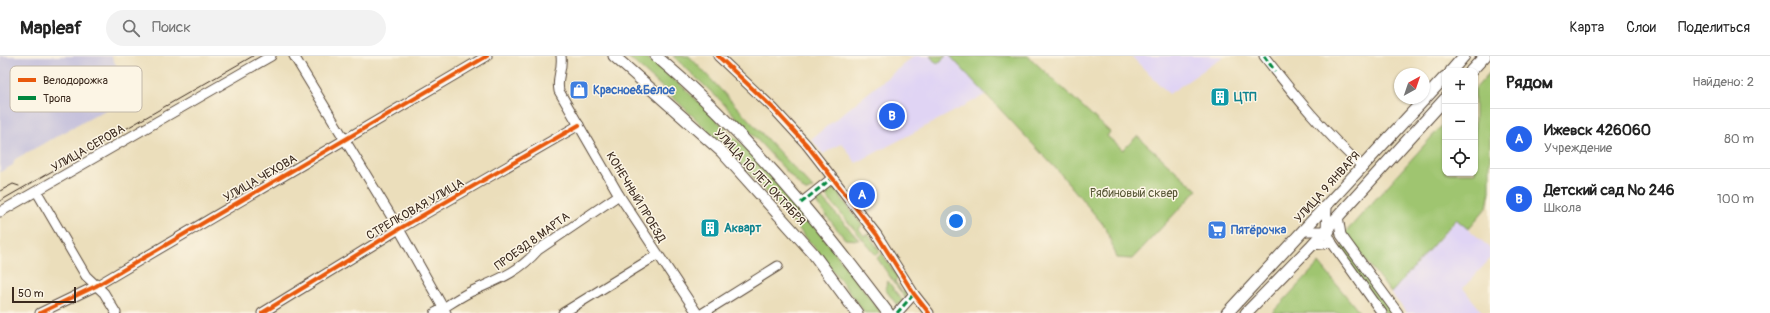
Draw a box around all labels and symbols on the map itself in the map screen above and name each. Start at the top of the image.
legend [10,66,142,112]
north arrow [1394,68,1430,104]
text: Велодорожка [43,74,108,87]
shop icon: Красное&Белое [568,79,590,101]
place label: Красное&Белое [593,83,676,98]
building icon: ЦТП [1209,86,1231,108]
place label: ЦТП [1234,90,1257,105]
text: Тропа [43,92,71,105]
pin: B [879,101,905,131]
street label: УЛИЦА СЕРОВА [49,121,128,176]
street label: УЛИЦА 10 ЛЕТ ОКТЯБРЯ [711,126,808,229]
street label: УЛИЦА 9 ЯНВАРЯ [1291,148,1364,226]
street label: КОНЕЧНЫЙ ПРОЕЗД [603,149,669,246]
street label: УЛИЦА ЧЕХОВА [221,151,300,206]
street label: СТРЕЛКОВАЯ УЛИЦА [364,175,467,243]
pin: A [849,180,875,210]
park label: Рябиновый сквер [1090,186,1178,201]
street label: ПРОЕЗД 8 МАРТА [492,209,573,274]
your location [946,211,966,231]
building icon: Акварт [699,217,721,239]
supermarket icon: Пятёрочка [1206,219,1228,241]
place label: Акварт [724,221,762,236]
place label: Пятёрочка [1231,223,1287,238]
scale bar [12,285,76,304]

